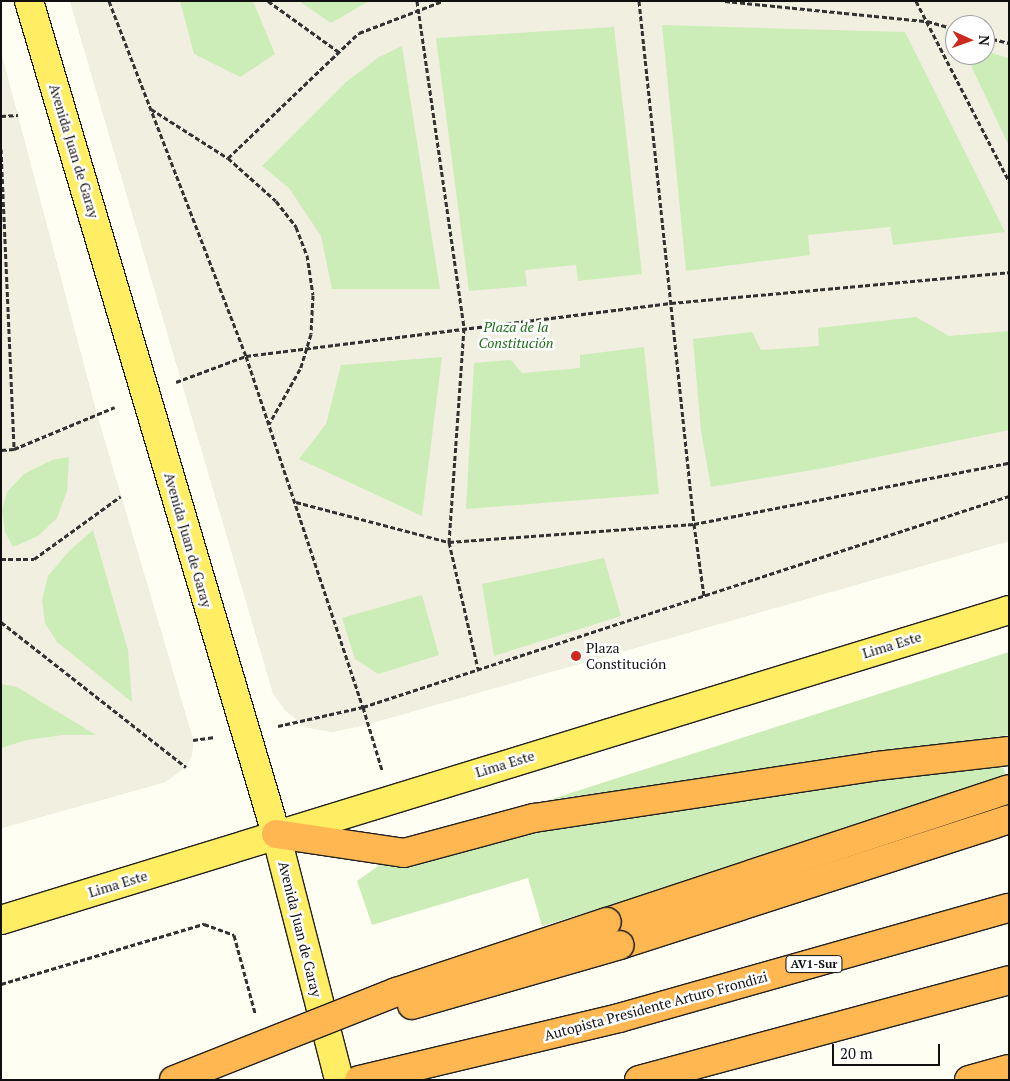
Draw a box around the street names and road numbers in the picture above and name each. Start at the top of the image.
street label: Avenida Juan de Garay [46,82,102,220]
street label: Avenida Juan de Garay [161,471,215,609]
street label: Lima Este [860,628,924,662]
street label: Lima Este [473,747,537,781]
street label: Avenida Juan de Garay [275,859,325,999]
street label: Lima Este [86,867,150,901]
road number: AV1-Sur [785,954,843,974]
street label: Autopista Presidente Arturo Frondizi [542,968,770,1044]

